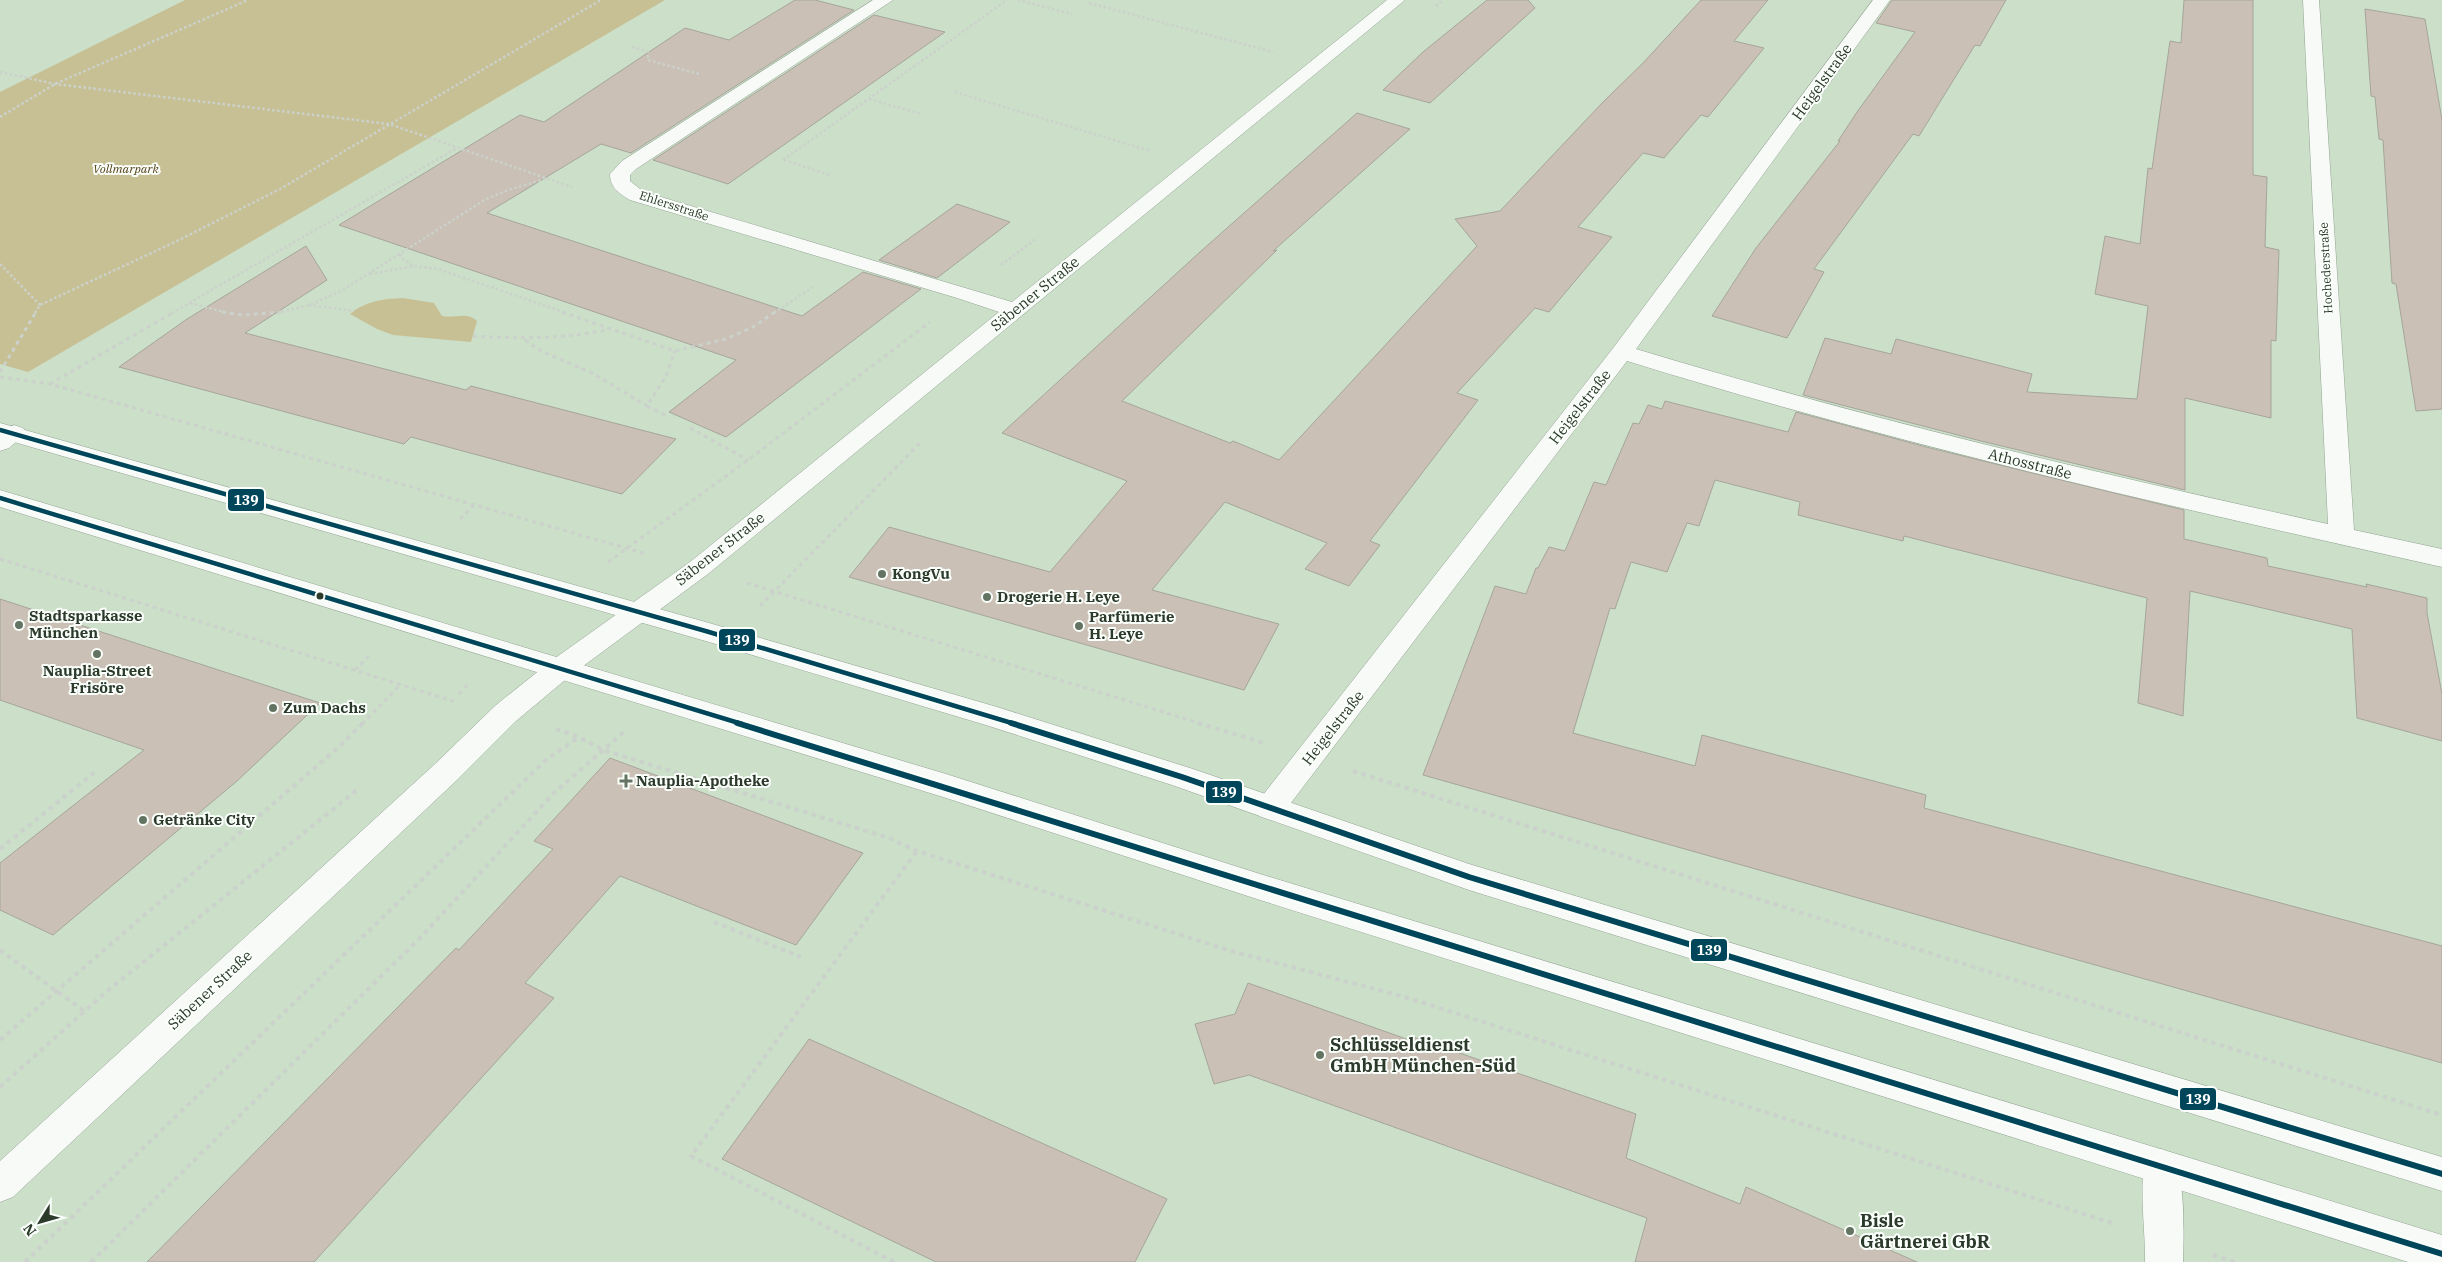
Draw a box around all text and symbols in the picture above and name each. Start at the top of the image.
street label: Heigelstraße [1787,40,1856,124]
park label: Vollmarpark [93,161,160,176]
street label: Ehlersstraße [637,187,711,224]
street label: Hochederstraße [2316,222,2335,314]
street label: Säbener Straße [987,252,1083,335]
street label: Heigelstraße [1544,365,1615,448]
street label: Athosstraße [1986,444,2074,483]
line badge: 139 [227,488,265,512]
text: 139 [233,491,259,509]
street label: Säbener Straße [671,508,768,589]
place label: KongVu [892,564,950,583]
marker: KongVu [876,568,888,580]
place label: Drogerie H. Leye [997,587,1120,606]
unlabelled marker [315,591,325,601]
marker: Drogerie H. Leye [981,591,993,603]
place label: Stadtsparkasse München [29,606,142,642]
place label: Parfümerie H. Leye [1089,607,1175,643]
marker: Stadtsparkasse München [13,619,25,631]
marker: Parfümerie H. Leye [1073,620,1085,632]
line badge: 139 [718,628,756,652]
text: 139 [724,631,750,649]
marker: Nauplia-Street Frisöre [91,648,103,660]
place label: Nauplia-Street Frisöre [43,661,152,697]
street label: Heigelstraße [1297,686,1368,769]
place label: Zum Dachs [283,698,366,717]
marker: Zum Dachs [267,702,279,714]
place label: Nauplia-Apotheke [636,771,770,790]
marker: Nauplia-Apotheke [620,775,632,787]
line badge: 139 [1205,780,1243,804]
text: 139 [1211,783,1237,801]
place label: Getränke City [153,810,255,829]
marker: Getränke City [137,814,149,826]
line badge: 139 [1690,938,1728,962]
text: 139 [1696,941,1722,959]
street label: Säbener Straße [164,946,256,1034]
place label: Schlüsseldienst GmbH München-Süd [1330,1033,1516,1077]
marker: Schlüsseldienst GmbH München-Süd [1314,1049,1326,1061]
line badge: 139 [2179,1087,2217,1111]
text: 139 [2185,1090,2211,1108]
north arrow [15,1197,65,1247]
place label: Bisle Gärtnerei GbR [1860,1209,1990,1253]
text: N [19,1220,40,1240]
marker: Bisle Gärtnerei GbR [1844,1225,1856,1237]

